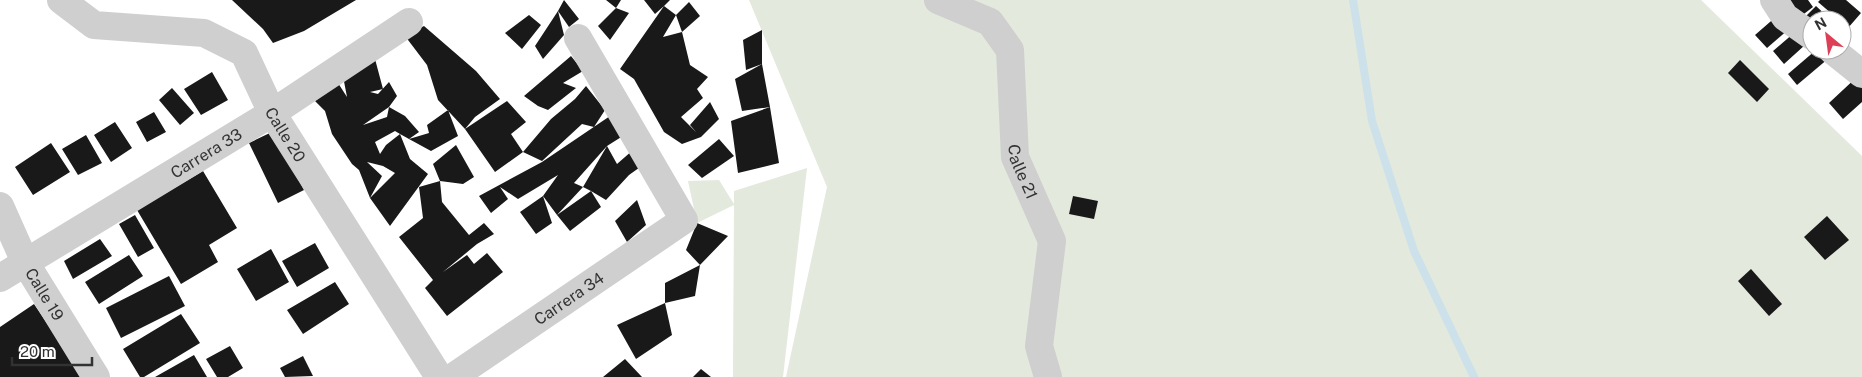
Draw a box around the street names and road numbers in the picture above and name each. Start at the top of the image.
street label: Calle 20 [261,104,310,165]
street label: Carrera 33 [167,124,245,182]
street label: Calle 21 [1005,144,1042,202]
street label: Calle 19 [21,264,68,324]
street label: Carrera 34 [530,268,607,329]

